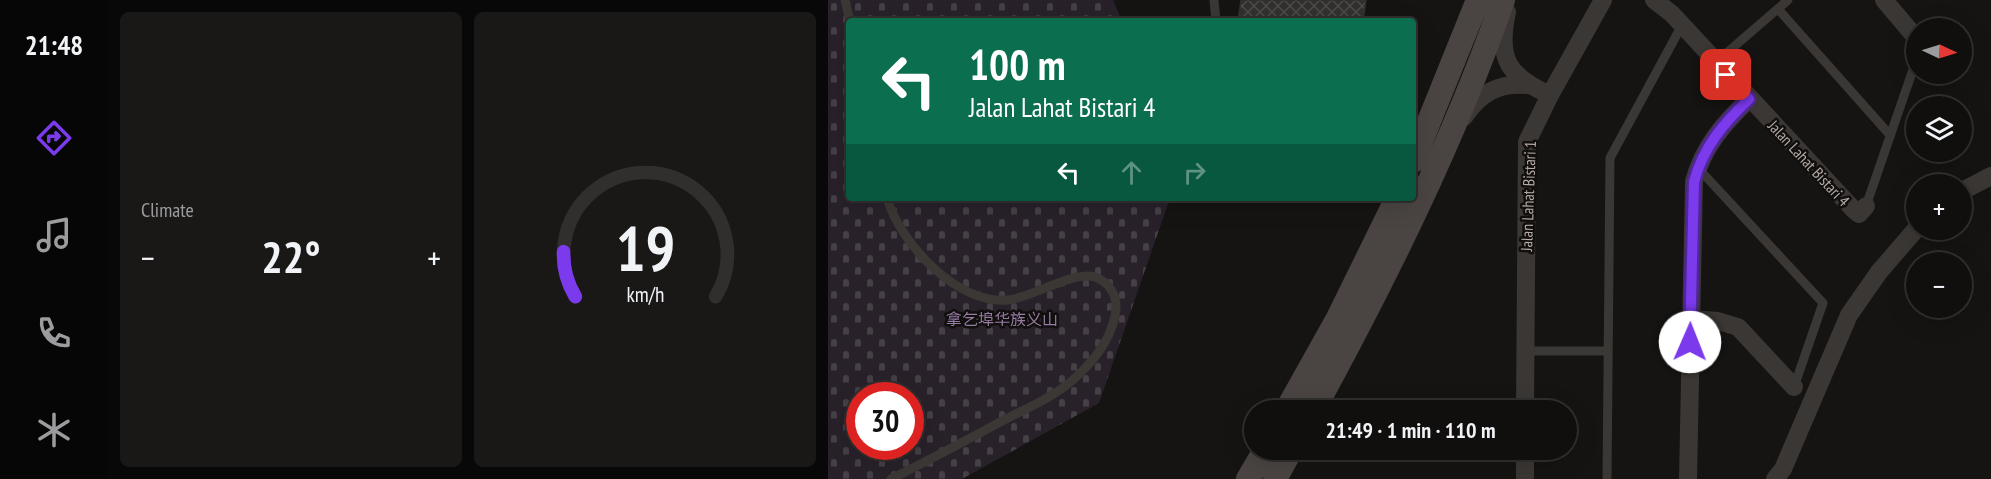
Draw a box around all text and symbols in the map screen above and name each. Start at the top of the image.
north arrow [1906,18,1972,84]
map controls [1906,18,1972,318]
text: 21:48 [25,28,83,62]
text: 100 m [969,37,1066,92]
icon: left [870,42,948,120]
pin [1700,49,1751,100]
icon: arrive [1709,58,1742,91]
text: Jalan Lahat Bistari 4 [969,90,1156,124]
button: layers [1906,96,1972,162]
street label: Jalan Lahat Bistari 4 [1763,115,1854,210]
icon: directions [33,117,75,159]
street label: Jalan Lahat Bistari 1 [1516,140,1540,253]
icon: left [1052,156,1085,189]
icon: ahead [1115,156,1148,189]
icon: right [1178,156,1211,189]
button: + [1906,174,1972,240]
text: Climate [141,197,194,223]
text: 19 [615,207,675,288]
icon: music [33,214,75,256]
text: 22° [261,227,321,285]
text: − [141,236,155,279]
text: + [427,236,441,279]
button: − [1906,252,1972,318]
text: km/h [626,280,664,308]
park label: 拿乞埠华族义山 [946,309,1058,329]
position arrow [1658,310,1722,374]
icon: phone [33,312,75,354]
speed limit sign: 30 [846,382,924,460]
icon: climate [33,409,75,451]
text: 21:49 · 1 min · 110 m [1325,416,1496,444]

